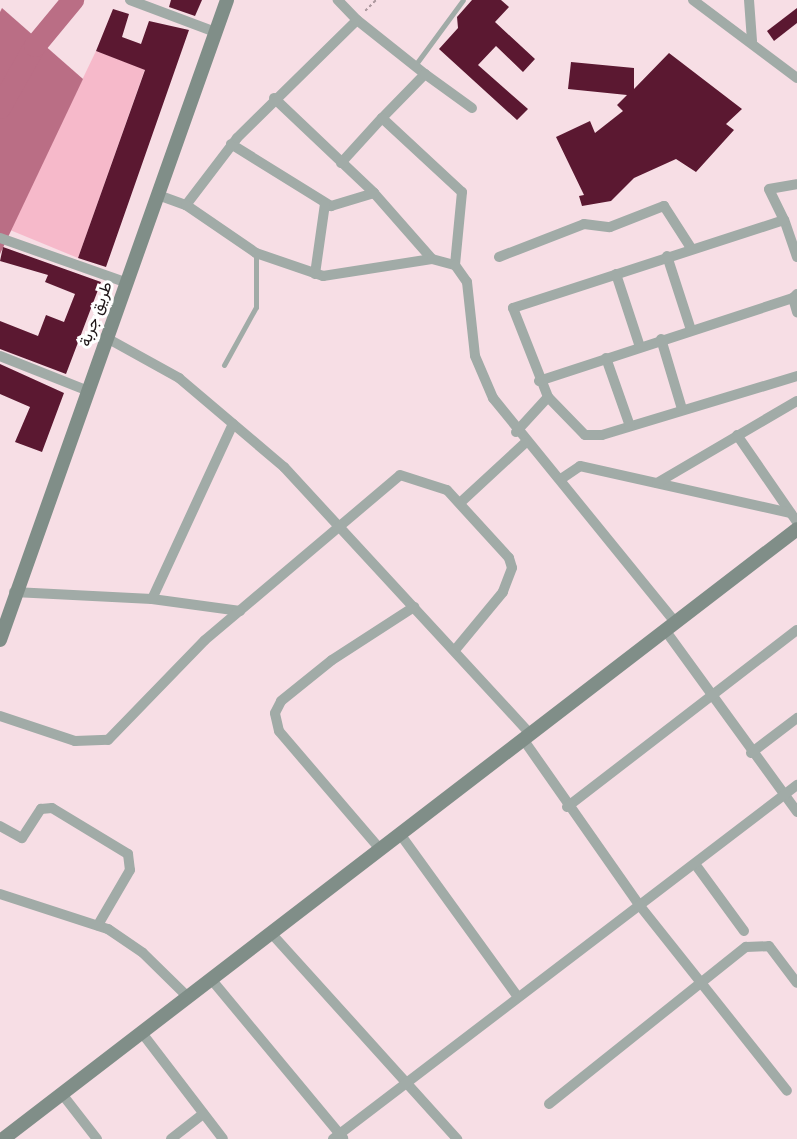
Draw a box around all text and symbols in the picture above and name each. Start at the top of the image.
street label: طريق جربة [75,279,117,349]

